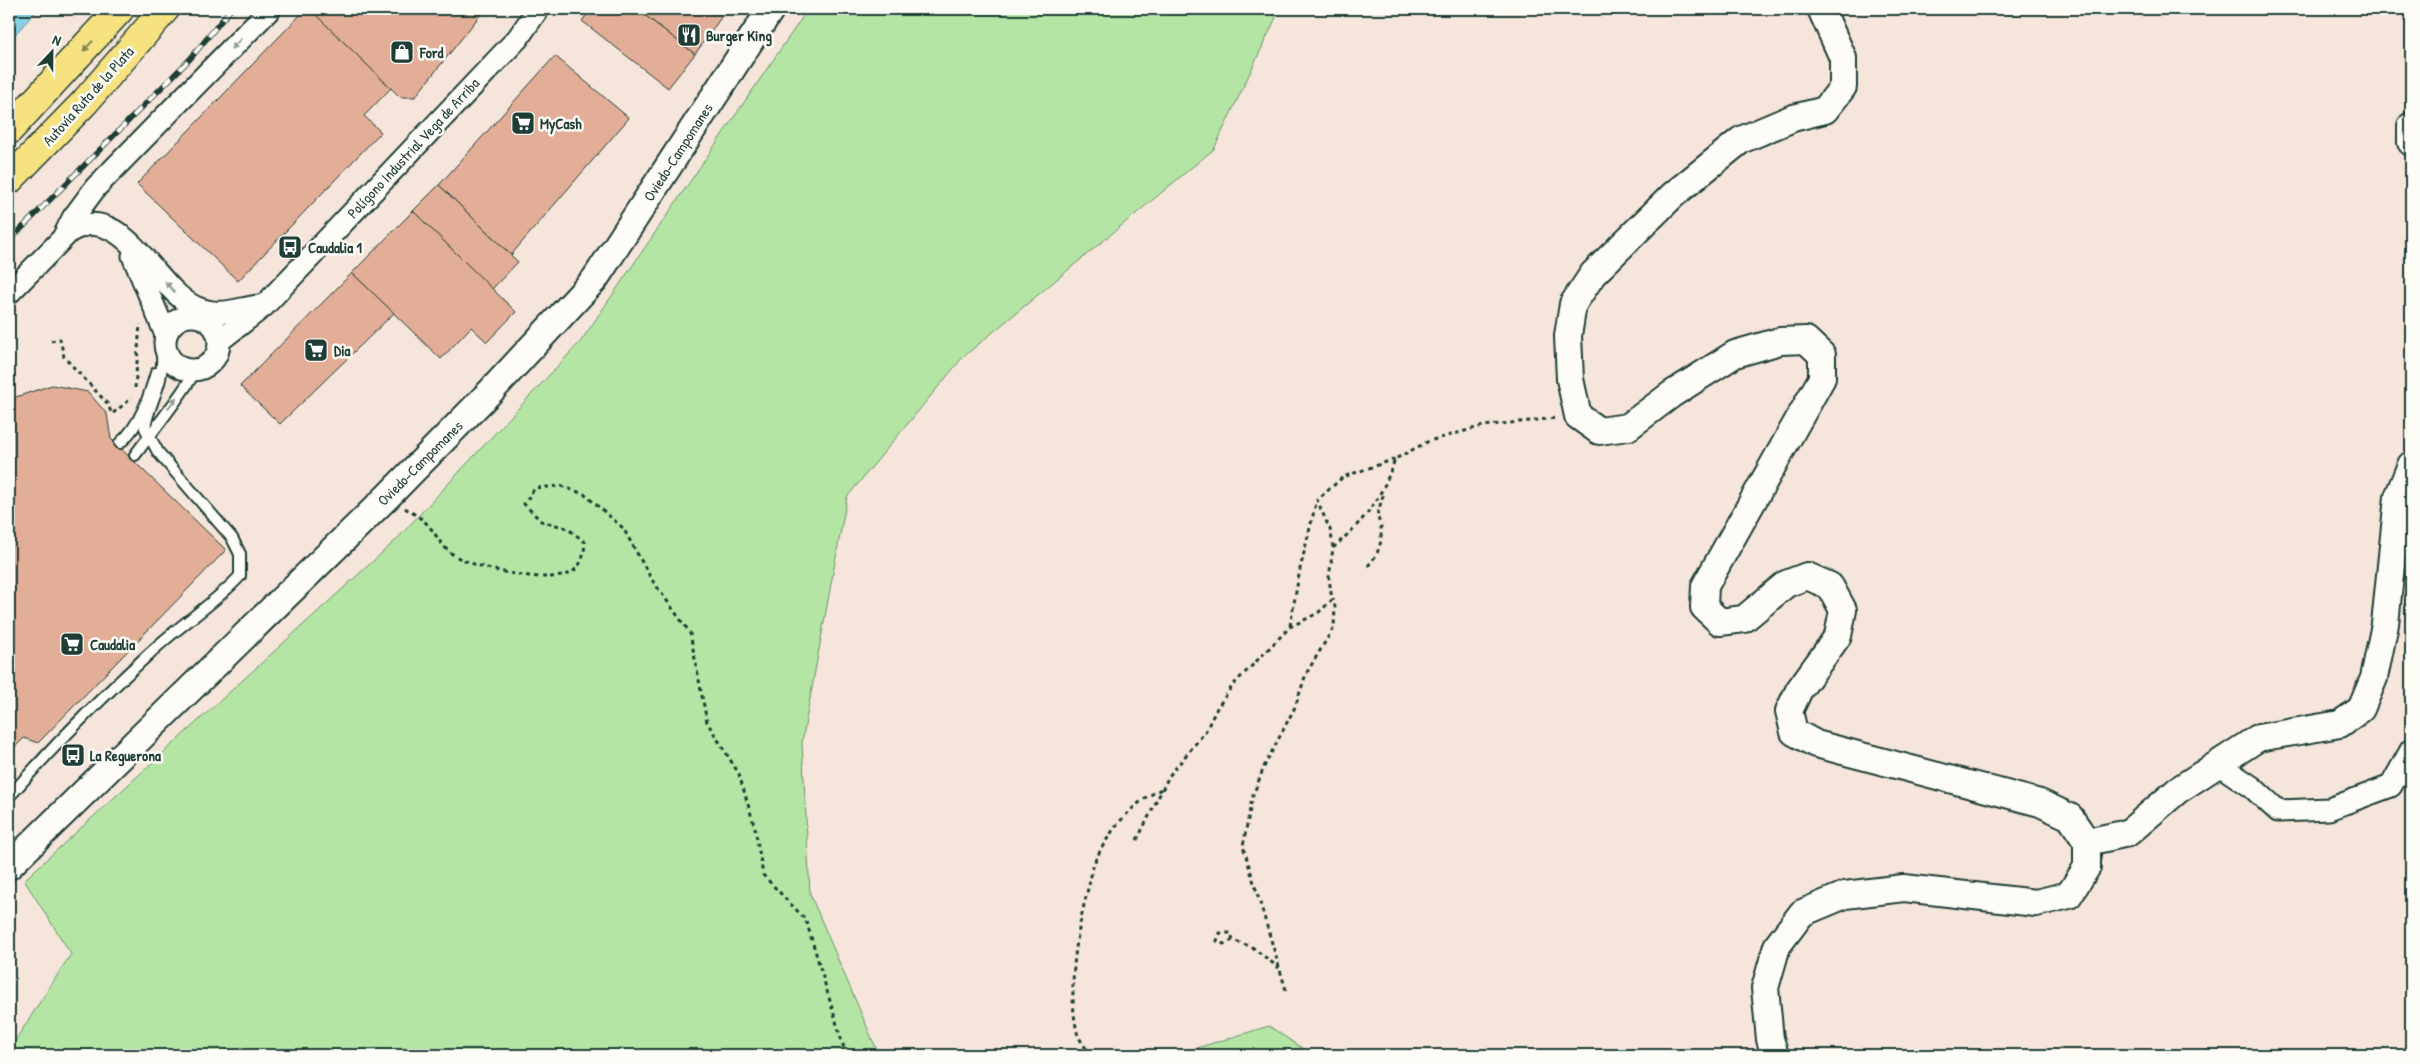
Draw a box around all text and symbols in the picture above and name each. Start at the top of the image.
restaurant icon: Burger King [676,22,702,48]
place label: Burger King [706,25,772,47]
north arrow [28,28,78,78]
text: N [50,29,65,50]
one-way arrow [230,38,242,50]
one-way arrow [82,39,94,51]
shop icon: Ford [389,39,415,65]
street label: Autovía Ruta de la Plata [38,42,138,150]
place label: Ford [419,42,443,63]
street label: Polígono Industrial Vega de Arriba [342,73,484,223]
street label: Oviedo-Campomanes [638,99,718,205]
supermarket icon: MyCash [510,110,536,136]
place label: MyCash [540,113,582,135]
bus stop icon: Caudalia 1 [277,234,303,260]
place label: Caudalia 1 [308,237,363,258]
one-way arrow [164,281,176,293]
supermarket icon: Dia [303,337,329,363]
place label: Dia [334,340,350,361]
one-way arrow [167,397,178,410]
street label: Oviedo-Campomanes [373,415,468,510]
supermarket icon: Caudalia [59,631,85,657]
place label: Caudalia [90,634,135,655]
bus stop icon: La Reguerona [60,742,86,768]
place label: La Reguerona [90,745,161,767]

